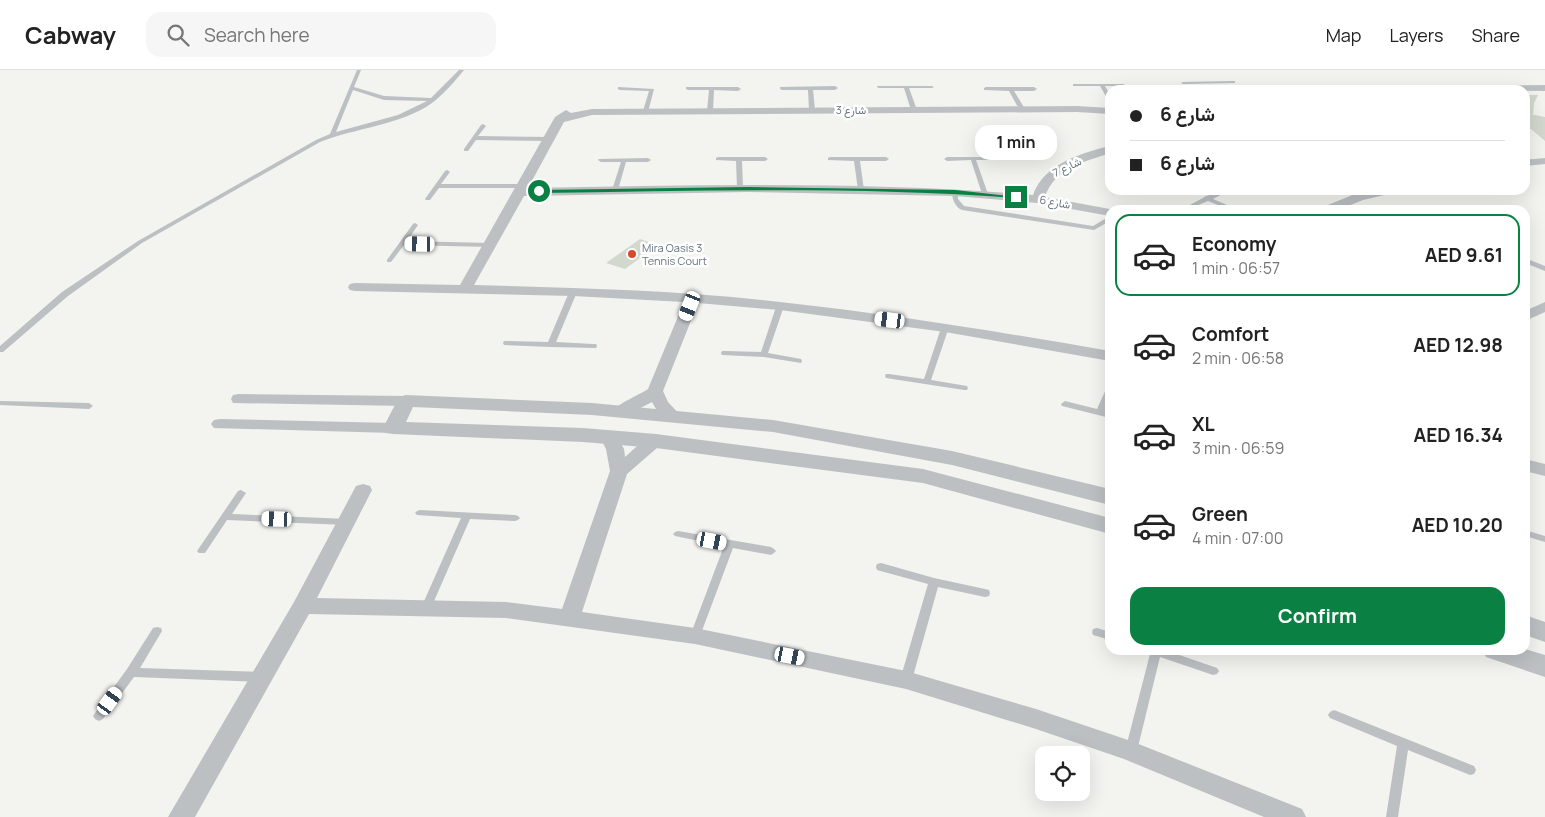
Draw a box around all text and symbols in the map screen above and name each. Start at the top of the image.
search box [146,12,496,57]
text: Cabway [25,18,116,51]
icon: search [164,21,192,49]
text: Search here [204,22,310,48]
text: Map [1326,23,1361,47]
text: Layers [1389,23,1443,47]
text: Share [1471,23,1520,47]
text: شارع 6 [1160,101,1215,127]
street label: شارع 3 [836,102,867,118]
callout: 1 min [975,124,1057,160]
text: 1 min [996,131,1036,153]
text: شارع 6 [1160,150,1215,176]
street label: شارع 7 [1050,153,1084,181]
route start [528,180,550,202]
route end [1005,186,1027,208]
street label: شارع 6 [1038,191,1072,213]
text: Economy [1192,231,1276,257]
icon: car [1132,233,1177,278]
car [404,236,435,252]
place label: Mira Oasis 3 Tennis Court [642,240,707,268]
text: AED 9.61 [1425,242,1503,268]
marker: Mira Oasis 3 Tennis Court [626,248,638,260]
text: 1 min · 06:57 [1192,257,1280,279]
car [677,289,702,323]
car [874,311,905,329]
text: Comfort [1192,321,1269,347]
icon: car [1132,323,1177,368]
text: AED 12.98 [1413,332,1503,358]
text: 2 min · 06:58 [1192,347,1284,369]
text: XL [1192,411,1215,437]
icon: car [1132,413,1177,458]
text: AED 16.34 [1414,422,1503,448]
text: 3 min · 06:59 [1192,437,1285,459]
text: Green [1192,501,1248,527]
icon: car [1132,503,1177,548]
car [261,511,292,527]
text: AED 10.20 [1412,512,1503,538]
text: 4 min · 07:00 [1192,527,1284,549]
car [695,531,728,551]
button: Confirm [1130,587,1505,645]
car [773,646,806,666]
car [95,684,124,718]
map controls [1035,746,1090,801]
button: locate [1035,746,1090,801]

